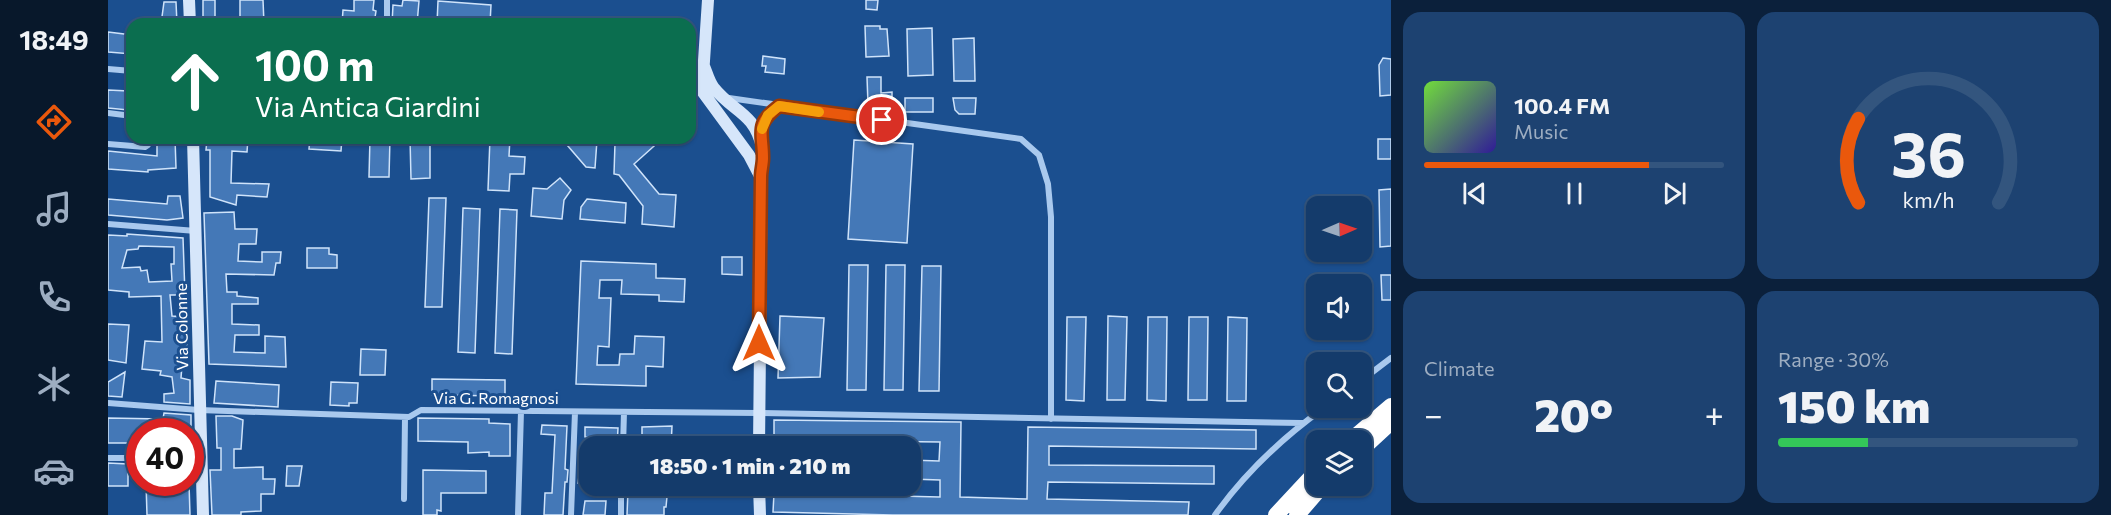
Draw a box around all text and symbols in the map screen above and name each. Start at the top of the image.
text: 18:49 [19,23,89,56]
text: 100 m [255,38,375,90]
icon: ahead [156,42,234,120]
text: Via Antica Giardini [255,90,481,123]
text: 100.4 FM [1514,92,1610,119]
pin [856,94,907,145]
icon: directions [33,101,75,143]
icon: arrive [865,103,898,136]
text: 36 [1891,114,1965,190]
text: Music [1514,119,1568,143]
icon: previous [1458,177,1491,210]
icon: pause [1558,177,1591,210]
icon: next [1658,177,1691,210]
text: km/h [1902,186,1954,212]
icon: music [33,188,75,230]
north arrow [1306,196,1372,262]
map controls [1306,196,1372,496]
button: sound [1306,274,1372,340]
icon: phone [33,276,75,318]
street label: Via Colonne [171,283,191,371]
position arrow [727,311,791,375]
text: Range · 30% [1778,347,1889,371]
button: search [1306,352,1372,418]
text: Climate [1424,356,1494,380]
icon: climate [33,363,75,405]
text: 150 km [1778,377,1930,432]
text: 20° [1534,386,1613,441]
street label: Via G. Romagnosi [433,388,559,407]
text: − [1424,393,1443,434]
text: + [1705,393,1724,434]
speed limit sign: 40 [126,418,204,496]
button: layers [1306,430,1372,496]
icon: car [33,450,75,492]
text: 18:50 · 1 min · 210 m [650,452,850,479]

